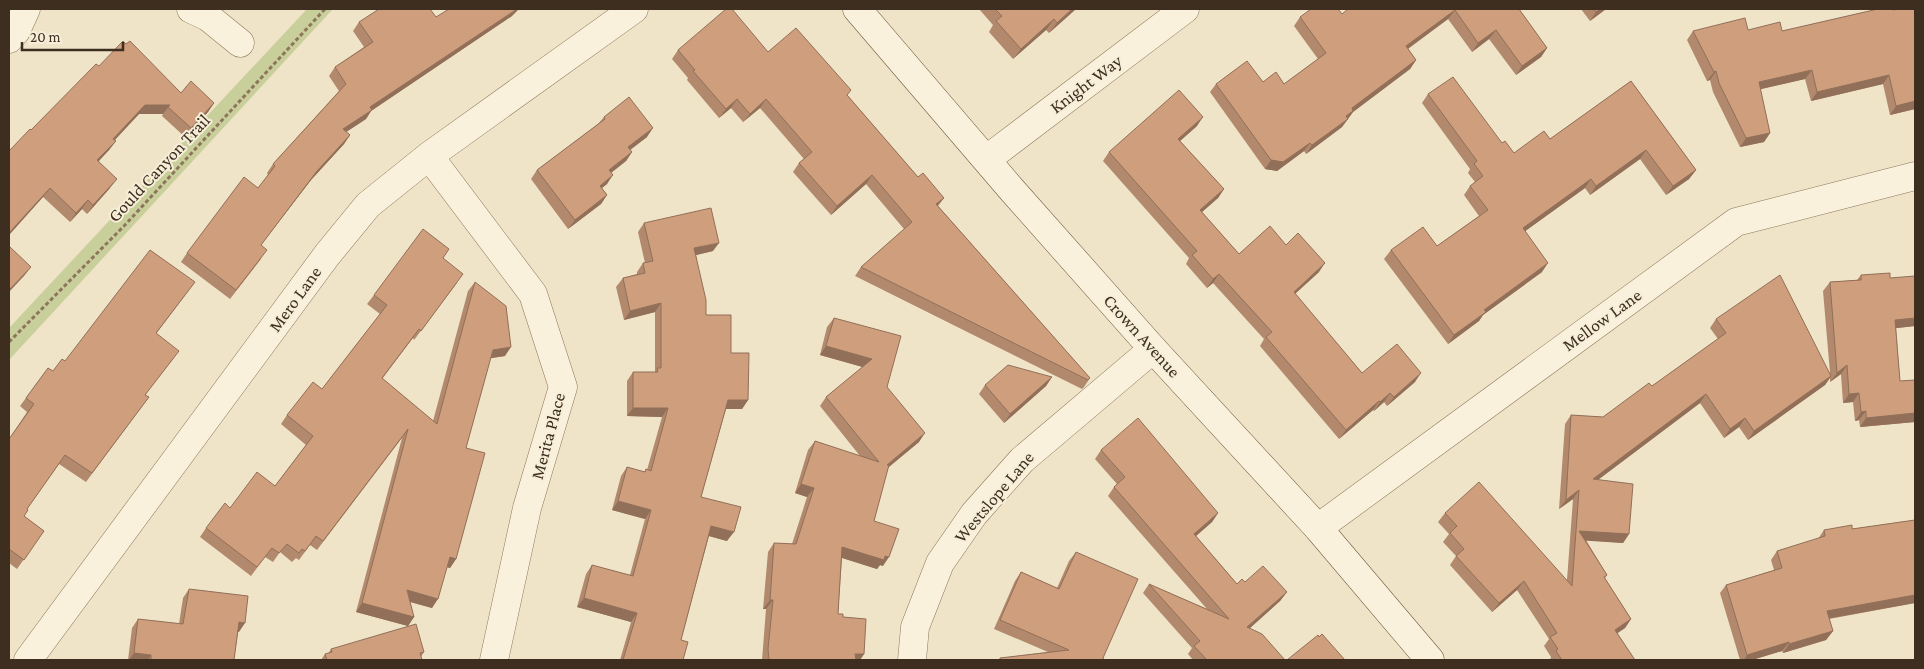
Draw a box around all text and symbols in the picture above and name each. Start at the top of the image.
scale bar [22,20,124,52]
text: 20 m [30,29,61,45]
street label: Knight Way [1046,50,1126,117]
street label: Gould Canyon Trail [104,110,214,226]
street label: Mero Lane [265,262,325,336]
street label: Mellow Lane [1559,285,1645,355]
street label: Crown Avenue [1099,290,1185,382]
street label: Merita Place [527,390,569,482]
street label: Westslope Lane [950,447,1038,547]

